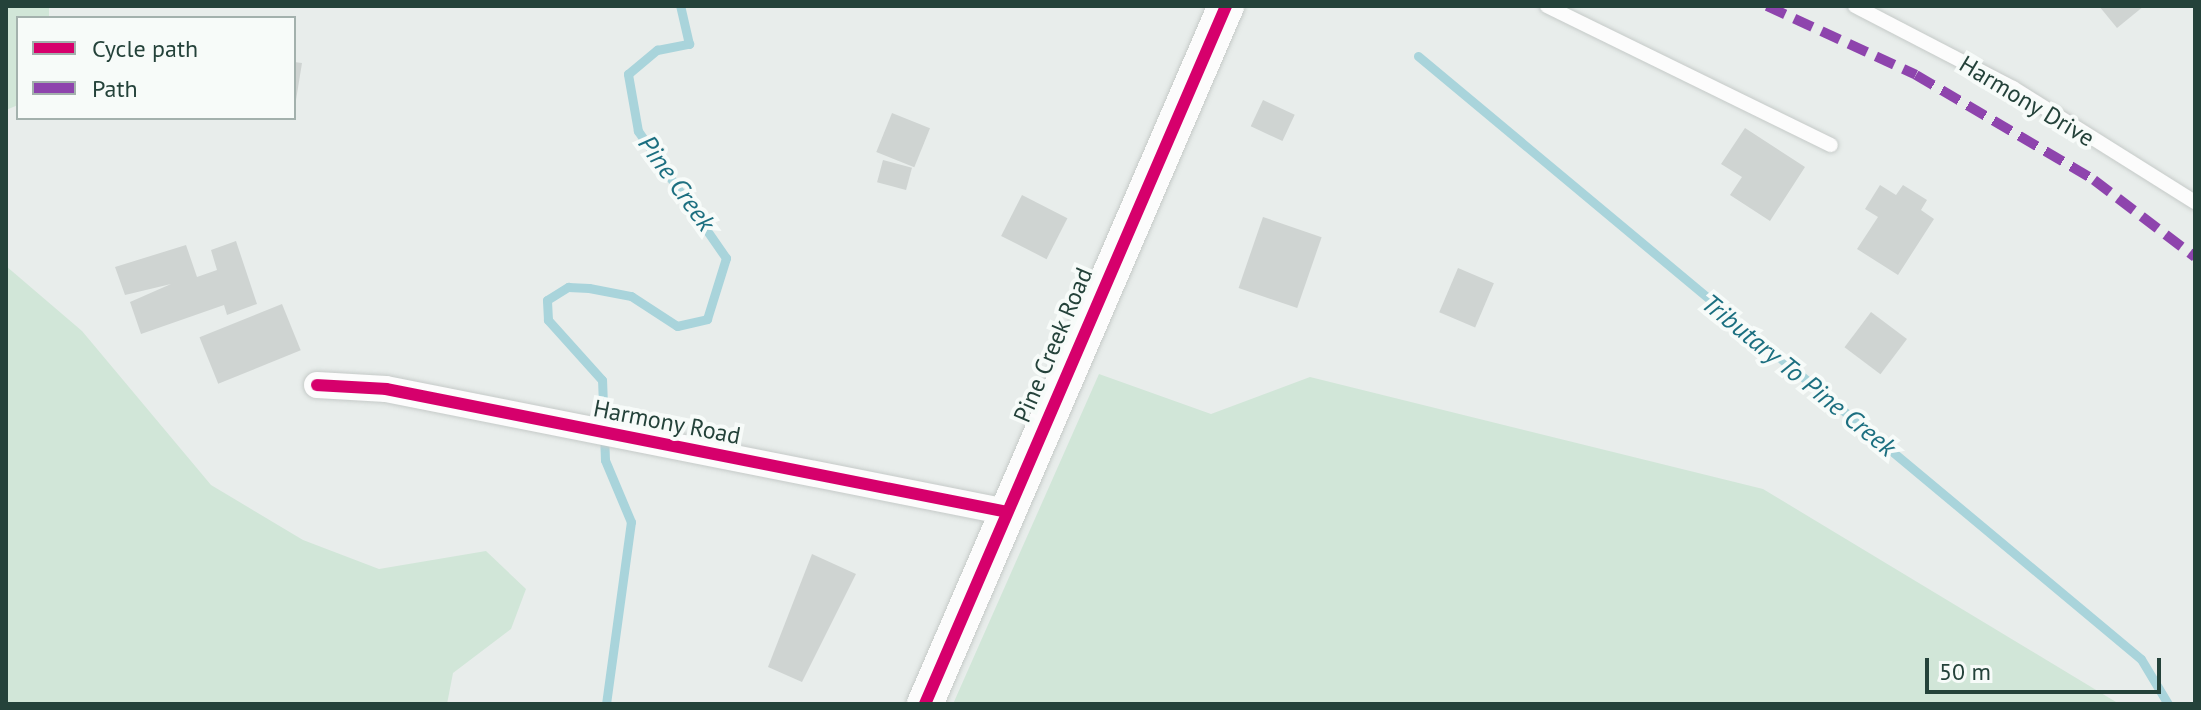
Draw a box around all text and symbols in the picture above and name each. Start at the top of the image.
legend [16,16,296,120]
text: Cycle path [92,33,198,64]
street label: Harmony Drive [1954,49,2100,153]
text: Path [92,73,138,104]
water label: Pine Creek [632,129,722,237]
street label: Pine Creek Road [1007,263,1099,427]
water label: Tributary To Pine Creek [1695,287,1903,463]
street label: Harmony Road [591,394,743,450]
scale bar [1929,642,2165,692]
text: 50 m [1939,656,1991,687]

